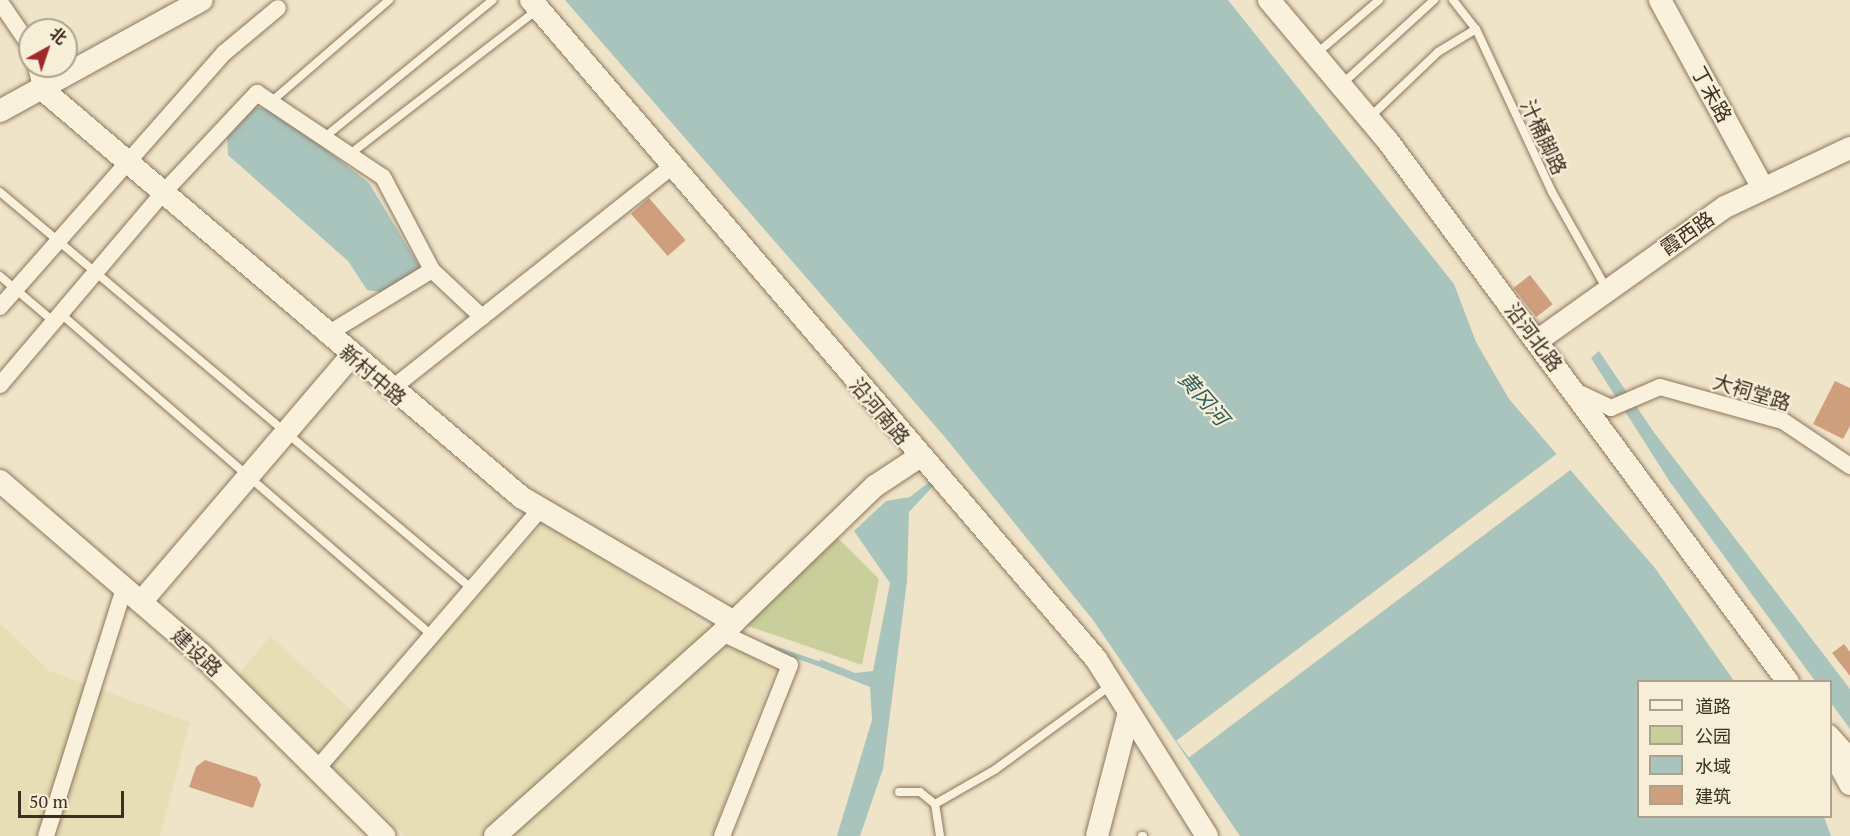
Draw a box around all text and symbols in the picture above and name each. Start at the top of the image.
north arrow [18,18,78,78]
text: 北 [45,22,71,49]
street label: 丁未路 [1687,62,1737,126]
street label: 汁桶脚路 [1516,96,1572,178]
street label: 霞西路 [1656,206,1718,260]
street label: 沿河北路 [1500,298,1568,376]
street label: 新村中路 [335,340,411,410]
water label: 黄冈河 [1174,366,1234,430]
street label: 大祠堂路 [1710,369,1794,415]
street label: 沿河南路 [845,373,915,449]
street label: 建设路 [167,623,227,681]
legend [1637,680,1832,818]
text: 道路 [1695,694,1731,718]
text: 公园 [1695,724,1731,748]
text: 水域 [1695,754,1731,778]
scale bar [21,779,128,817]
text: 建筑 [1695,784,1731,808]
text: 50 m [29,789,68,813]

